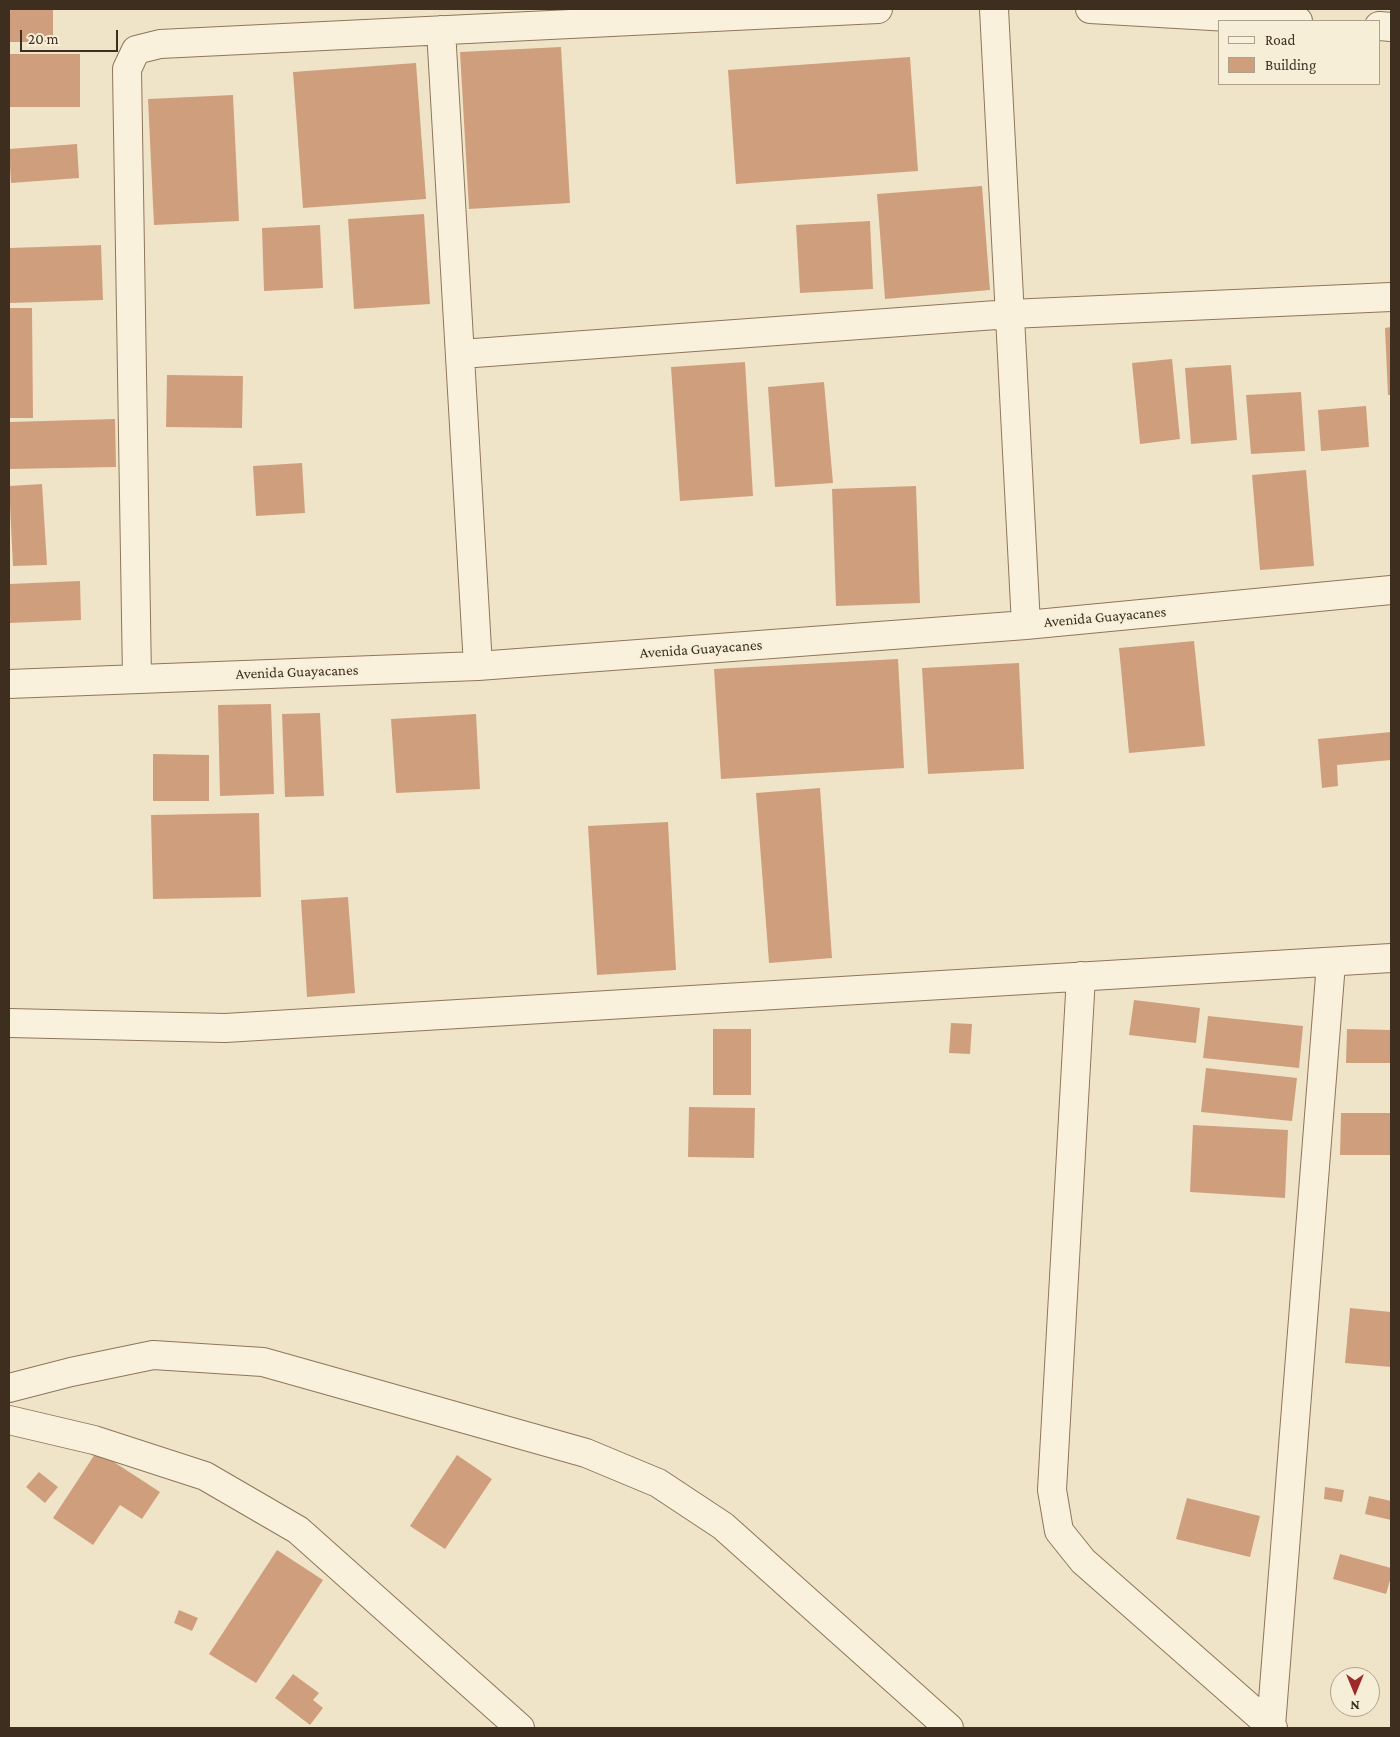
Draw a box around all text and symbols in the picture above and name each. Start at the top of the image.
scale bar [22,20,120,52]
legend [1218,20,1380,85]
text: 20 m [28,31,59,47]
text: Road [1265,32,1295,48]
text: Building [1265,57,1316,73]
street label: Avenida Guayacanes [1043,603,1167,631]
street label: Avenida Guayacanes [639,636,763,662]
street label: Avenida Guayacanes [235,661,359,683]
north arrow [1330,1667,1380,1717]
text: N [1350,1698,1360,1714]

